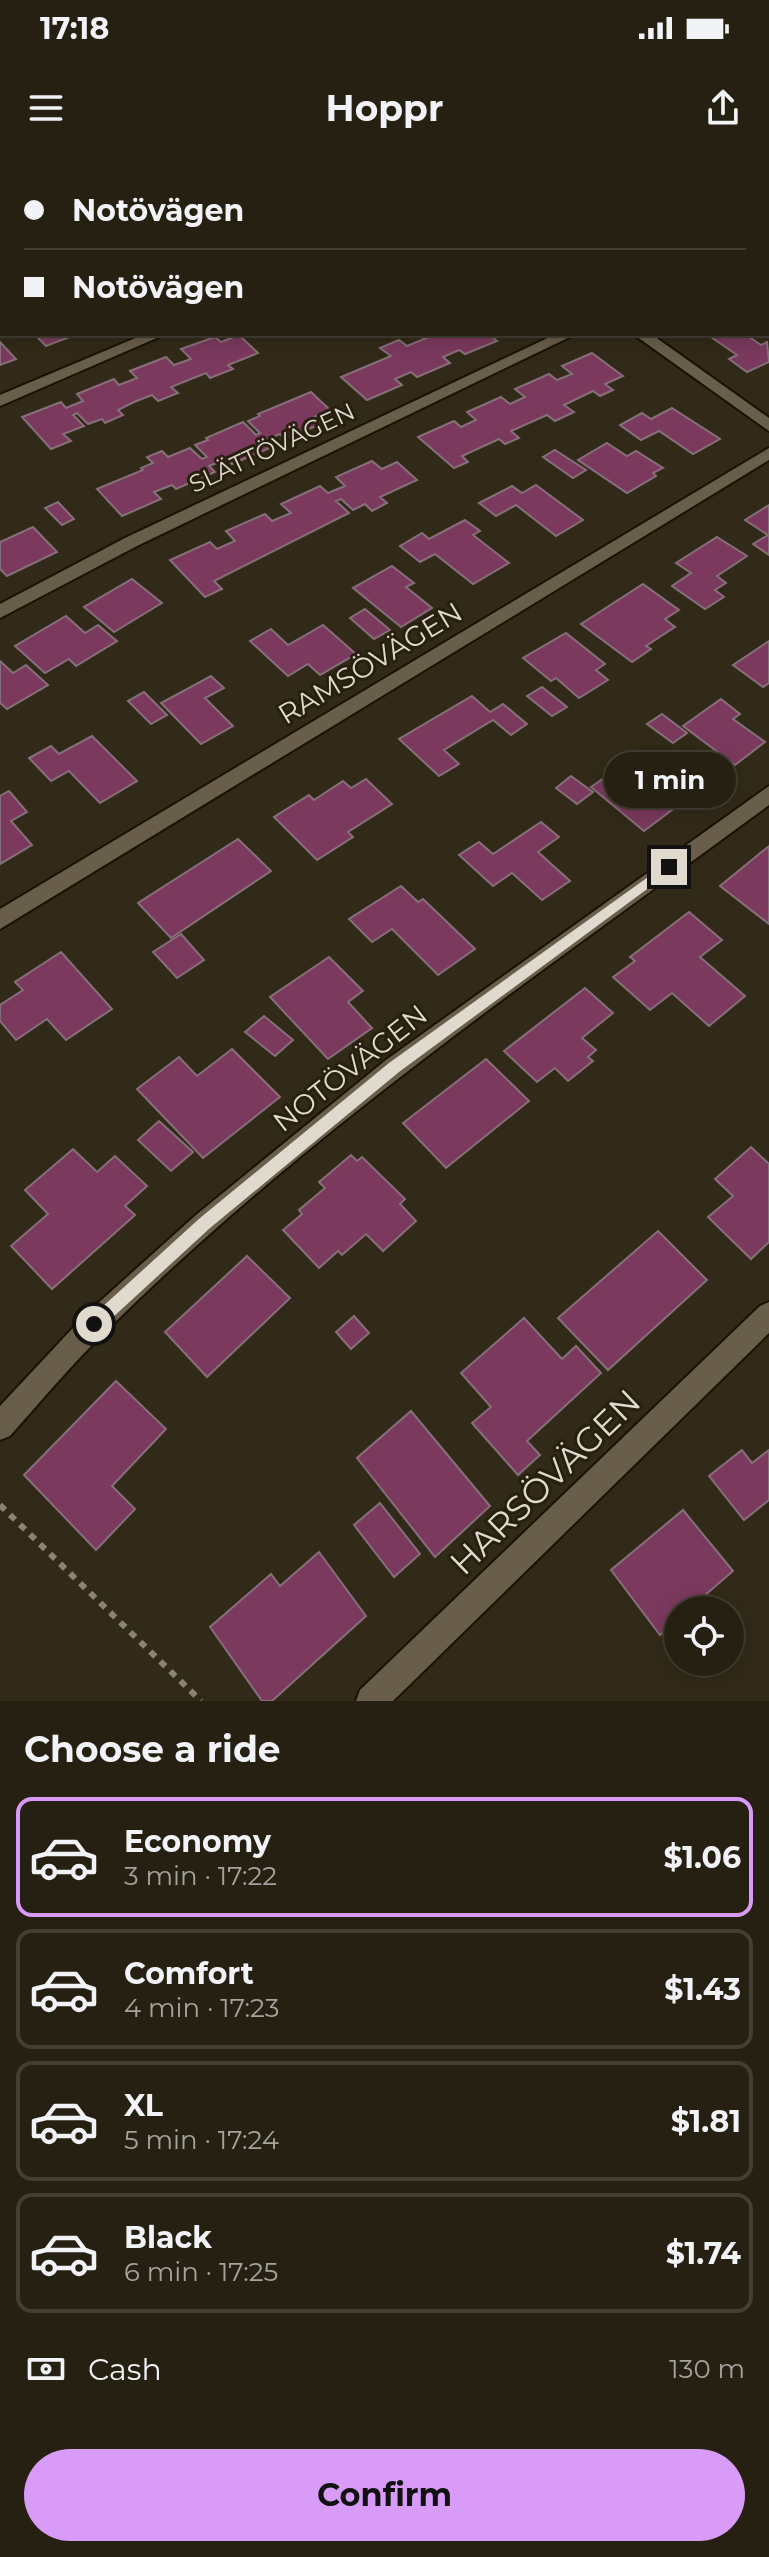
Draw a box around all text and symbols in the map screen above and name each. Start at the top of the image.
text: 17:18 [40,10,109,47]
icon: menu [24,86,68,130]
text: Hoppr [326,86,443,130]
icon: share [701,86,745,130]
text: Notövägen [72,192,244,229]
text: Notövägen [72,269,244,306]
street label: SLÄTTÖVÄGEN [184,396,359,499]
street label: RAMSÖVÄGEN [272,595,468,731]
callout: 1 min [603,751,735,807]
text: 1 min [635,764,705,796]
route end [651,849,687,885]
street label: NOTÖVÄGEN [266,997,434,1139]
route start [76,1306,112,1342]
street label: HARSÖVÄGEN [441,1381,649,1583]
map controls [664,1596,744,1676]
button: locate [664,1596,744,1676]
text: Choose a ride [24,1727,281,1771]
icon: car [28,1821,100,1893]
text: Economy [124,1823,271,1860]
text: $1.06 [663,1839,741,1876]
text: 3 min · 17:22 [124,1860,277,1892]
icon: car [28,1953,100,2025]
text: Comfort [124,1955,254,1992]
text: $1.43 [664,1971,741,2008]
text: 4 min · 17:23 [124,1992,279,2024]
icon: car [28,2085,100,2157]
text: XL [124,2087,163,2124]
text: $1.81 [671,2103,741,2140]
text: 5 min · 17:24 [124,2124,279,2156]
icon: car [28,2217,100,2289]
text: Black [124,2219,212,2256]
text: $1.74 [666,2235,741,2272]
text: 6 min · 17:25 [124,2256,278,2288]
icon: cash [24,2347,68,2391]
text: Cash [88,2351,162,2388]
text: 130 m [669,2353,745,2385]
button: Confirm [24,2449,745,2541]

